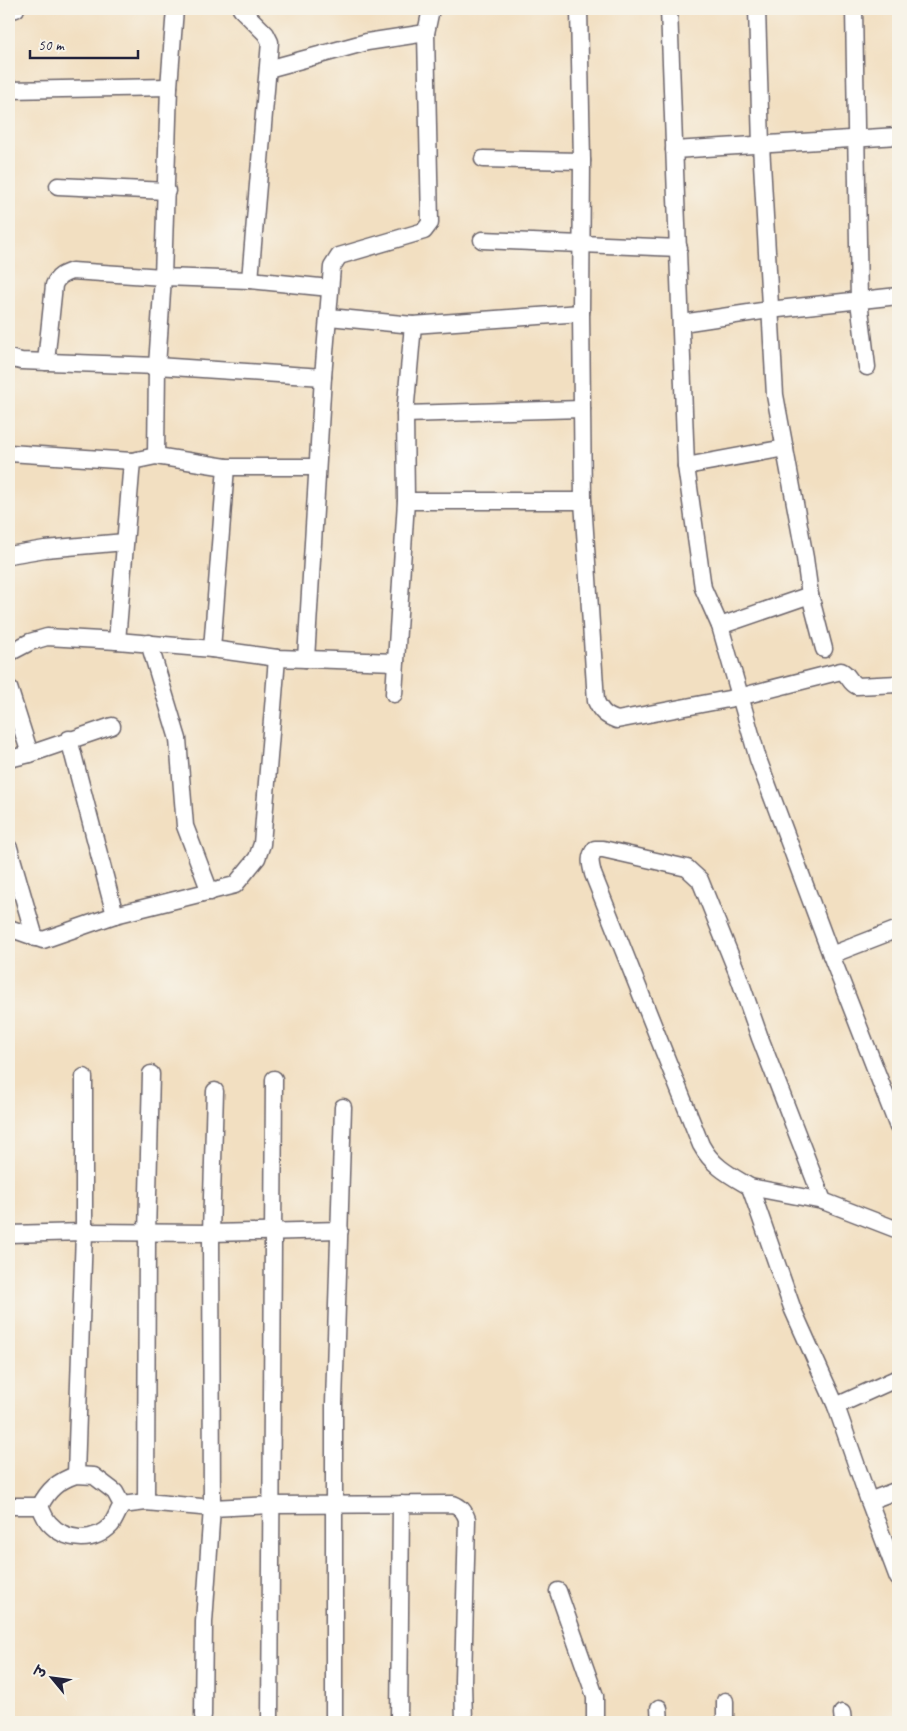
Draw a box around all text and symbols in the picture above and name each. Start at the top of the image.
scale bar [30,28,138,60]
text: 50 m [38,36,65,55]
north arrow [28,1654,78,1704]
text: उ [30,1662,52,1682]

